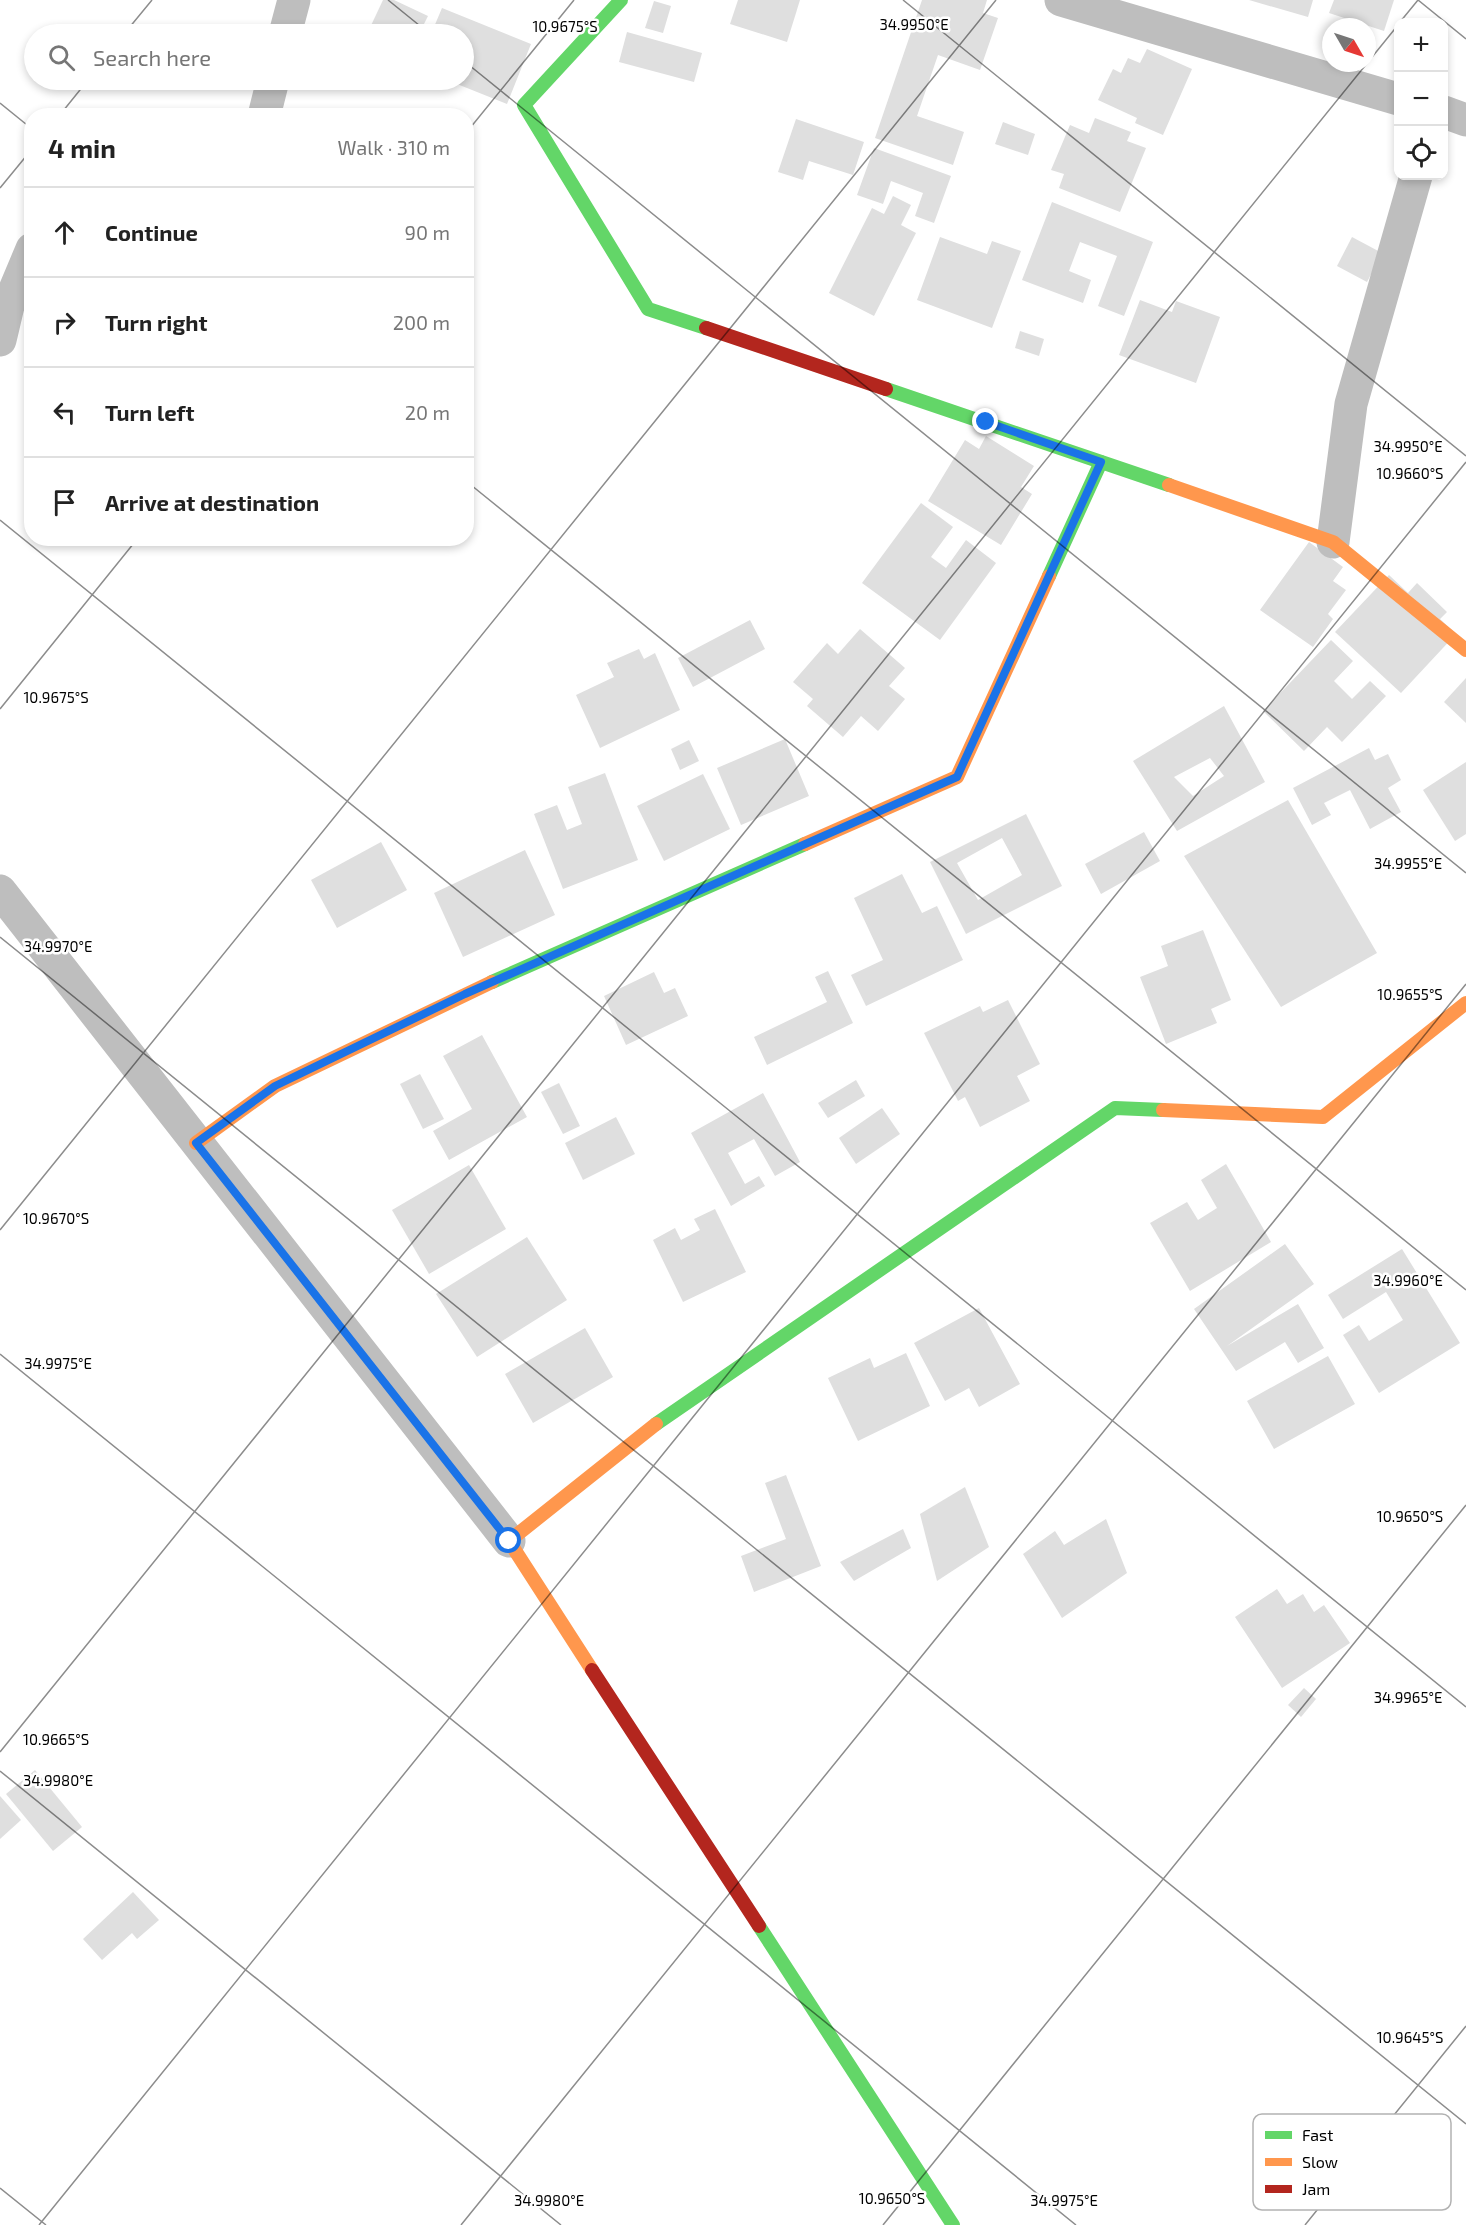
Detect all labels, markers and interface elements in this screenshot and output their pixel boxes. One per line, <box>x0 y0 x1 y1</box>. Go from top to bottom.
text: 34.9950°E <box>879 15 949 33</box>
text: 10.9675°S <box>532 17 598 35</box>
north arrow <box>1322 18 1376 72</box>
map controls <box>1394 18 1448 180</box>
button: + <box>1394 18 1448 72</box>
search box <box>24 24 474 90</box>
icon: search <box>45 41 78 74</box>
text: Search here <box>93 44 211 70</box>
button: − <box>1394 72 1448 126</box>
button: locate <box>1394 126 1448 180</box>
text: 4 min <box>48 132 116 163</box>
text: Walk · 310 m <box>338 135 450 159</box>
icon: ahead <box>48 216 81 249</box>
text: Continue <box>105 219 198 245</box>
text: 90 m <box>405 220 450 244</box>
icon: right <box>48 306 81 339</box>
text: Turn right <box>105 309 207 335</box>
text: 200 m <box>393 310 450 334</box>
icon: left <box>48 396 81 429</box>
text: Turn left <box>105 399 194 425</box>
text: 20 m <box>405 400 450 424</box>
route end <box>972 408 998 434</box>
text: 34.9950°E <box>1373 437 1443 455</box>
text: 10.9660°S <box>1376 464 1444 482</box>
icon: arrive <box>48 486 81 519</box>
text: Arrive at destination <box>105 489 319 515</box>
text: 10.9675°S <box>23 688 89 706</box>
text: 34.9955°E <box>1374 854 1442 872</box>
text: 34.9970°E <box>24 937 92 955</box>
text: 10.9655°S <box>1377 985 1443 1003</box>
text: 10.9670°S <box>23 1209 89 1227</box>
text: 34.9960°E <box>1373 1271 1443 1289</box>
text: 34.9975°E <box>24 1354 92 1372</box>
text: 10.9650°S <box>1377 1507 1443 1525</box>
route start <box>495 1527 521 1553</box>
text: 34.9965°E <box>1374 1688 1442 1706</box>
text: 10.9665°S <box>23 1730 89 1748</box>
text: 34.9980°E <box>23 1771 93 1789</box>
text: 10.9645°S <box>1377 2028 1443 2046</box>
legend <box>1253 2114 1451 2210</box>
text: Fast <box>1302 2125 1333 2144</box>
text: Slow <box>1302 2152 1338 2171</box>
text: Jam <box>1302 2179 1330 2198</box>
text: 10.9650°S <box>859 2189 925 2207</box>
text: 34.9980°E <box>514 2191 584 2209</box>
text: 34.9975°E <box>1030 2191 1098 2209</box>

